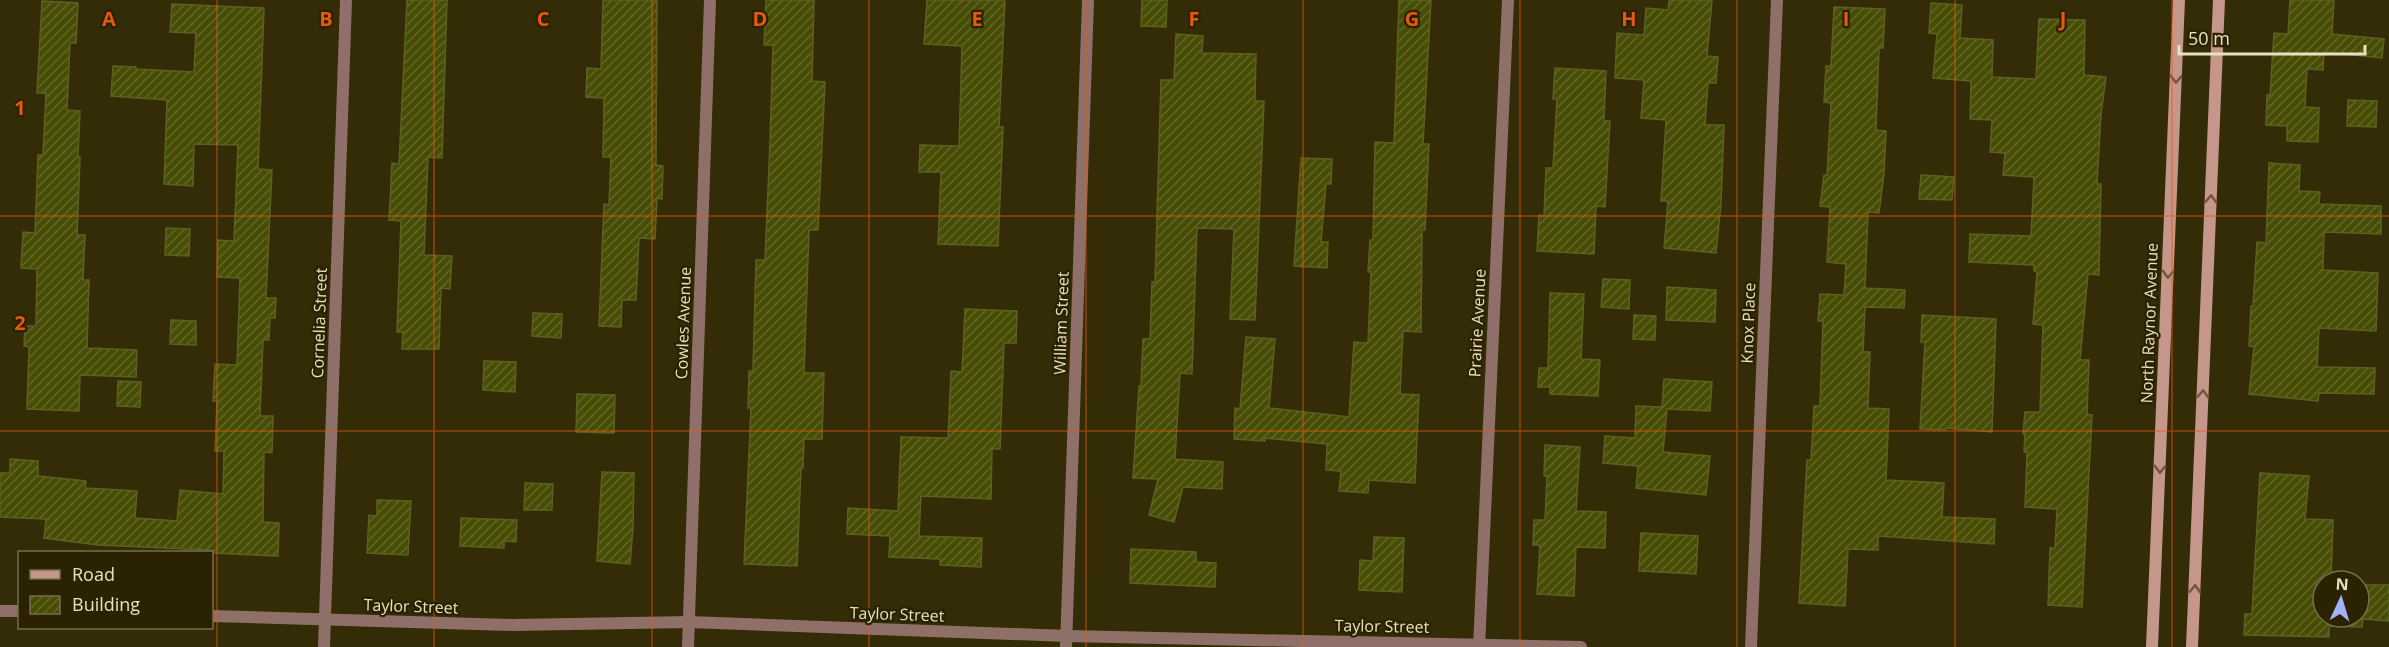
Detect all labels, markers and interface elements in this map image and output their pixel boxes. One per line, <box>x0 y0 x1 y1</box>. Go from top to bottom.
text: A <box>102 5 116 32</box>
text: B <box>319 5 333 32</box>
text: C <box>537 5 550 32</box>
text: D <box>753 5 767 32</box>
text: E <box>971 5 983 32</box>
text: F <box>1189 5 1199 32</box>
text: G <box>1405 5 1419 32</box>
text: H <box>1621 5 1637 32</box>
text: I <box>1843 5 1849 32</box>
text: J <box>2058 5 2066 32</box>
scale bar <box>2179 18 2365 56</box>
text: 50 m <box>2188 26 2230 50</box>
one-way arrow <box>2169 75 2182 84</box>
text: 1 <box>14 94 26 121</box>
one-way arrow <box>2204 194 2217 203</box>
street label: North Raynor Avenue <box>2135 242 2163 404</box>
street label: Cowles Avenue <box>670 266 696 380</box>
street label: Cornelia Street <box>306 267 332 379</box>
street label: Prairie Avenue <box>1463 268 1491 378</box>
one-way arrow <box>2161 270 2174 279</box>
street label: William Street <box>1048 271 1074 375</box>
street label: Knox Place <box>1736 282 1760 364</box>
text: 2 <box>14 309 26 336</box>
one-way arrow <box>2196 389 2209 398</box>
one-way arrow <box>2153 465 2166 474</box>
legend <box>18 551 213 629</box>
text: Road <box>72 562 115 586</box>
north arrow <box>2311 569 2371 629</box>
text: N <box>2335 573 2349 595</box>
one-way arrow <box>2188 584 2201 593</box>
text: Building <box>72 592 140 616</box>
street label: Taylor Street <box>363 593 459 619</box>
street label: Taylor Street <box>849 601 945 627</box>
street label: Taylor Street <box>1334 614 1430 638</box>

